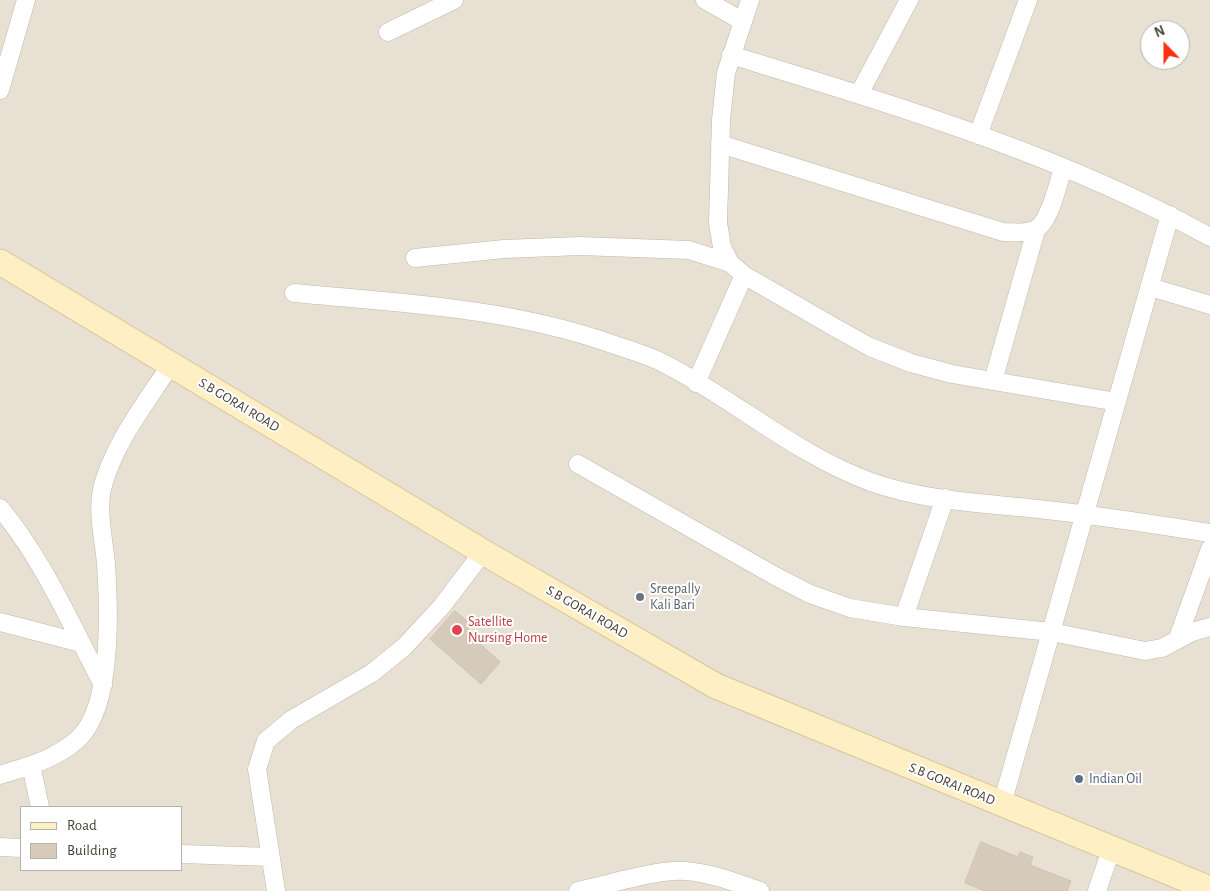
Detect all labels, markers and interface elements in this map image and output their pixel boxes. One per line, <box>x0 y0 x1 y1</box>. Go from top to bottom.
north arrow <box>1140 20 1190 70</box>
text: N <box>1153 24 1167 40</box>
street label: S.B GORAI ROAD <box>195 374 283 436</box>
place label: Sreepally Kali Bari <box>650 581 700 614</box>
street label: S.B GORAI ROAD <box>543 582 631 642</box>
marker: Sreepally Kali Bari <box>634 591 646 603</box>
place label: Satellite Nursing Home <box>468 614 548 646</box>
marker: Satellite Nursing Home <box>450 623 464 637</box>
street label: S.B GORAI ROAD <box>906 759 998 809</box>
place label: Indian Oil <box>1089 771 1142 787</box>
marker: Indian Oil <box>1073 773 1085 785</box>
legend <box>20 806 182 871</box>
text: Road <box>67 818 97 833</box>
text: Building <box>67 843 117 858</box>

